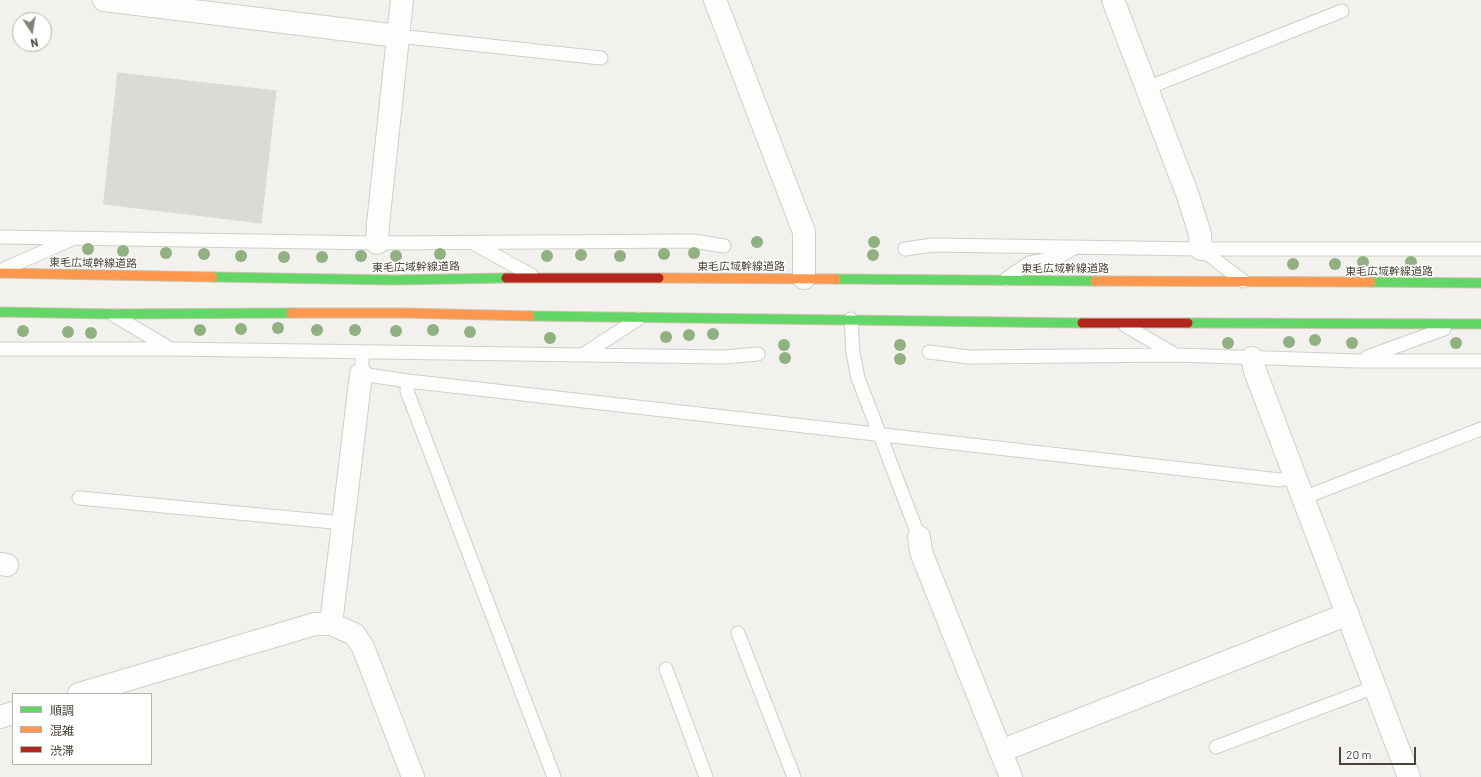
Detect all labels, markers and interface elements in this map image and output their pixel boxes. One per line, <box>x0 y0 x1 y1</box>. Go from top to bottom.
north arrow <box>12 12 52 52</box>
text: N <box>29 36 39 50</box>
street label: 東毛広域幹線道路 <box>49 256 137 270</box>
street label: 東毛広域幹線道路 <box>697 259 785 273</box>
street label: 東毛広域幹線道路 <box>372 260 460 274</box>
street label: 東毛広域幹線道路 <box>1021 261 1109 275</box>
street label: 東毛広域幹線道路 <box>1345 264 1433 278</box>
legend <box>12 693 152 765</box>
text: 順調 <box>50 703 74 717</box>
text: 混雑 <box>50 723 74 737</box>
scale bar <box>1341 739 1418 765</box>
text: 渋滞 <box>50 743 74 757</box>
text: 20 m <box>1346 747 1372 761</box>

